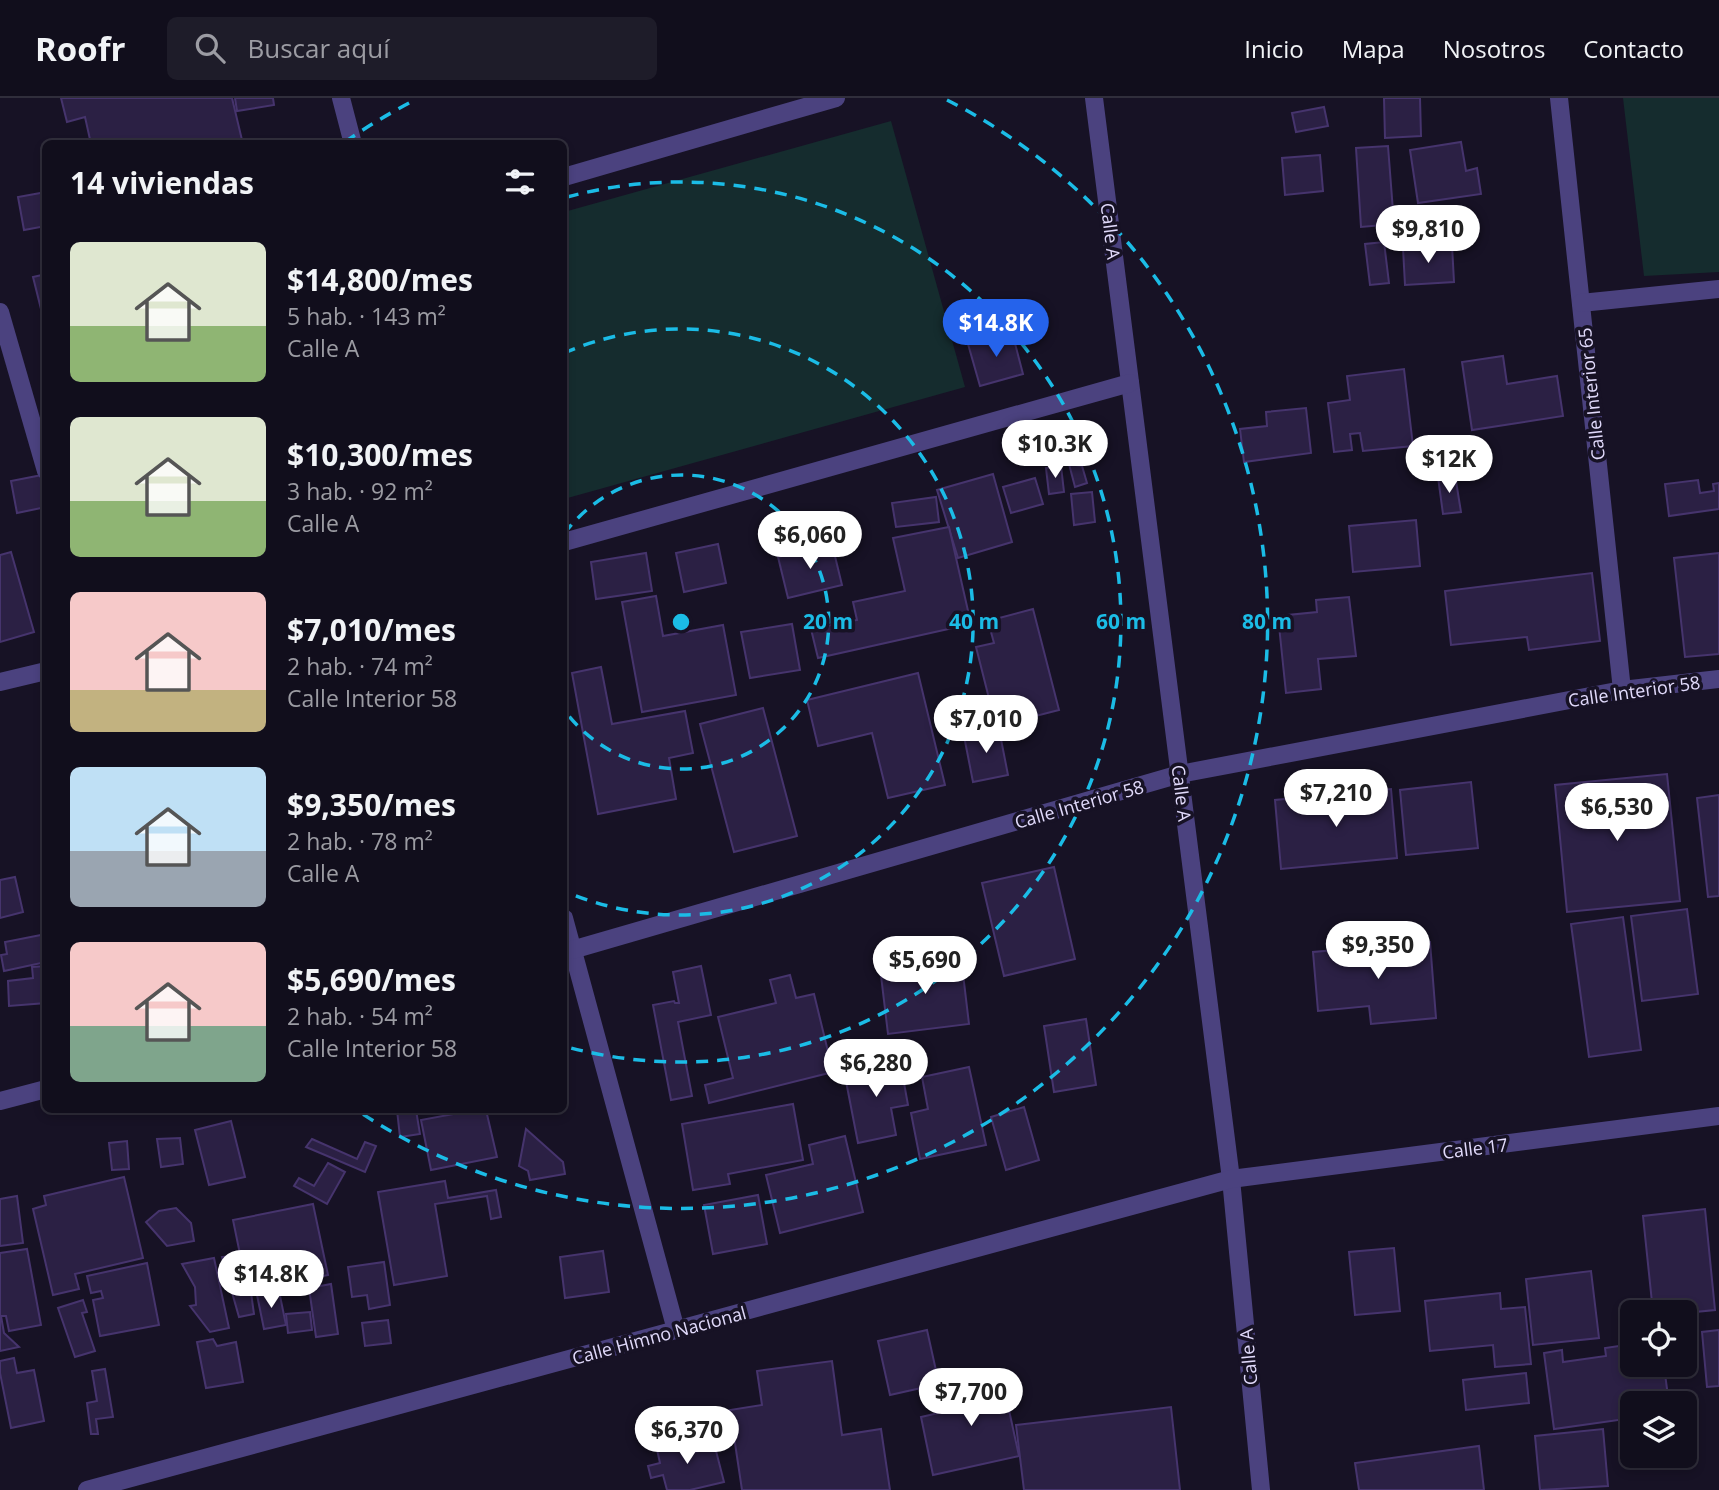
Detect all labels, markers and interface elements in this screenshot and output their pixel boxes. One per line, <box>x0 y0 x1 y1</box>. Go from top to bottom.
search box <box>167 17 657 80</box>
text: Roofr <box>35 26 125 71</box>
icon: search <box>191 29 229 67</box>
text: Buscar aquí <box>247 30 390 66</box>
text: Inicio <box>1244 32 1304 65</box>
text: Mapa <box>1342 32 1405 65</box>
text: Nosotros <box>1443 32 1545 65</box>
text: Contacto <box>1583 32 1684 65</box>
text: 14 viviendas <box>70 162 254 203</box>
icon: filters <box>501 163 539 201</box>
street label: Calle A <box>1096 201 1126 261</box>
pin: $9,810 <box>1371 206 1485 265</box>
text: $9,810 <box>1392 212 1464 244</box>
text: $14,800/mes <box>287 259 473 300</box>
icon: home <box>126 270 210 354</box>
text: 5 hab. · 143 m² <box>287 300 446 332</box>
pin: $14.8K <box>939 300 1053 359</box>
text: $14.8K <box>959 306 1033 338</box>
street label: Calle Interior 65 <box>1572 327 1610 461</box>
text: Calle A <box>287 332 359 364</box>
pin: $10.3K <box>998 420 1112 480</box>
text: $10.3K <box>1018 427 1092 459</box>
text: $10,300/mes <box>287 434 473 475</box>
pin: $12K <box>1408 436 1490 495</box>
text: $12K <box>1422 442 1476 474</box>
icon: home <box>126 445 210 529</box>
text: 3 hab. · 92 m² <box>287 475 433 507</box>
text: Calle A <box>287 507 359 539</box>
pin: $6,060 <box>753 512 867 571</box>
text: $6,060 <box>774 518 846 550</box>
text: 20 m <box>803 607 853 635</box>
text: 40 m <box>949 607 999 635</box>
text: 60 m <box>1096 607 1146 635</box>
text: 80 m <box>1242 607 1292 635</box>
text: $7,010/mes <box>287 609 456 650</box>
centre of rings <box>669 610 693 634</box>
icon: home <box>126 620 210 704</box>
text: 2 hab. · 74 m² <box>287 650 433 682</box>
street label: Calle Interior 58 <box>1566 670 1702 712</box>
text: Calle Interior 58 <box>287 682 457 714</box>
pin: $7,010 <box>929 696 1043 755</box>
text: $7,010 <box>950 702 1022 734</box>
street label: Calle A <box>1167 763 1197 823</box>
pin: $7,210 <box>1279 770 1393 829</box>
street label: Calle Interior 58 <box>1012 774 1146 834</box>
text: $7,210 <box>1300 776 1372 808</box>
text: $9,350/mes <box>287 784 456 825</box>
pin: $6,530 <box>1560 784 1674 843</box>
text: $6,530 <box>1581 790 1653 822</box>
icon: home <box>126 795 210 879</box>
text: 2 hab. · 78 m² <box>287 825 433 857</box>
text: Calle A <box>287 857 359 889</box>
pin: $9,350 <box>1321 922 1435 981</box>
text: $9,350 <box>1342 928 1414 960</box>
pin: $5,690 <box>868 936 982 996</box>
text: $5,690 <box>889 943 961 975</box>
text: $5,690/mes <box>287 959 456 1000</box>
icon: home <box>126 970 210 1054</box>
text: 2 hab. · 54 m² <box>287 1000 433 1032</box>
text: Calle Interior 58 <box>287 1032 457 1064</box>
pin: $6,280 <box>819 1040 933 1099</box>
text: $6,280 <box>840 1046 912 1078</box>
street label: Calle 17 <box>1441 1132 1509 1164</box>
pin: $14.8K <box>214 1250 328 1310</box>
text: $14.8K <box>234 1257 308 1289</box>
street label: Calle Himno Nacional <box>569 1300 749 1370</box>
map controls <box>1620 1300 1697 1468</box>
button: locate <box>1620 1300 1697 1377</box>
street label: Calle A <box>1234 1327 1262 1386</box>
pin: $7,700 <box>914 1368 1028 1428</box>
text: $7,700 <box>935 1375 1007 1407</box>
button: layers <box>1620 1391 1697 1468</box>
pin: $6,370 <box>630 1406 744 1466</box>
text: $6,370 <box>651 1413 723 1445</box>

